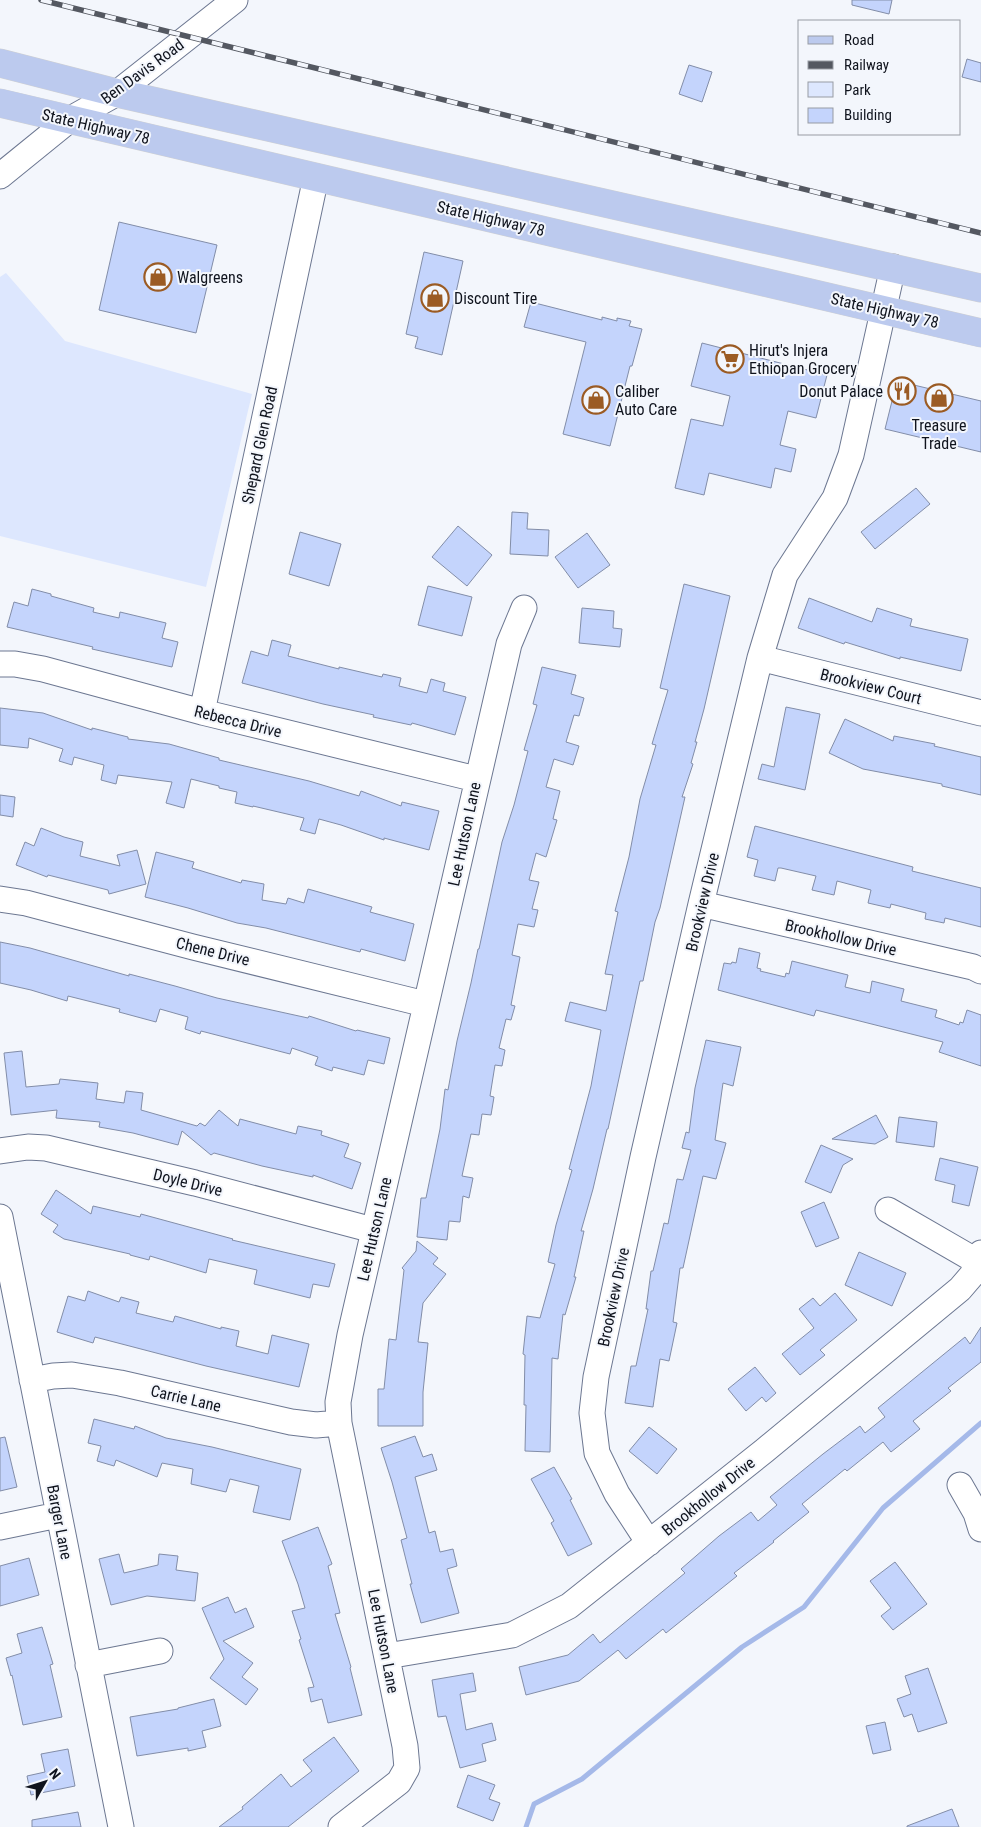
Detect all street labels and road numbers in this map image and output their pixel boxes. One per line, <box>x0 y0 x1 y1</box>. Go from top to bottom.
street label: Ben Davis Road <box>97 35 188 108</box>
street label: State Highway 78 <box>40 105 152 148</box>
street label: State Highway 78 <box>435 197 547 240</box>
street label: State Highway 78 <box>829 289 941 332</box>
street label: Shepard Glen Road <box>238 385 281 506</box>
street label: Brookview Court <box>818 665 924 708</box>
street label: Rebecca Drive <box>192 701 284 742</box>
street label: Lee Hutson Lane <box>444 780 485 888</box>
street label: Brookview Drive <box>682 851 723 953</box>
street label: Brookhollow Drive <box>783 915 898 960</box>
street label: Chene Drive <box>174 933 252 970</box>
street label: Doyle Drive <box>151 1165 224 1200</box>
street label: Lee Hutson Lane <box>353 1175 396 1283</box>
street label: Brookview Drive <box>594 1246 633 1348</box>
street label: Carrie Lane <box>149 1381 223 1416</box>
street label: Brookhollow Drive <box>658 1453 759 1540</box>
street label: Barger Lane <box>43 1483 76 1561</box>
street label: Lee Hutson Lane <box>364 1587 403 1695</box>

